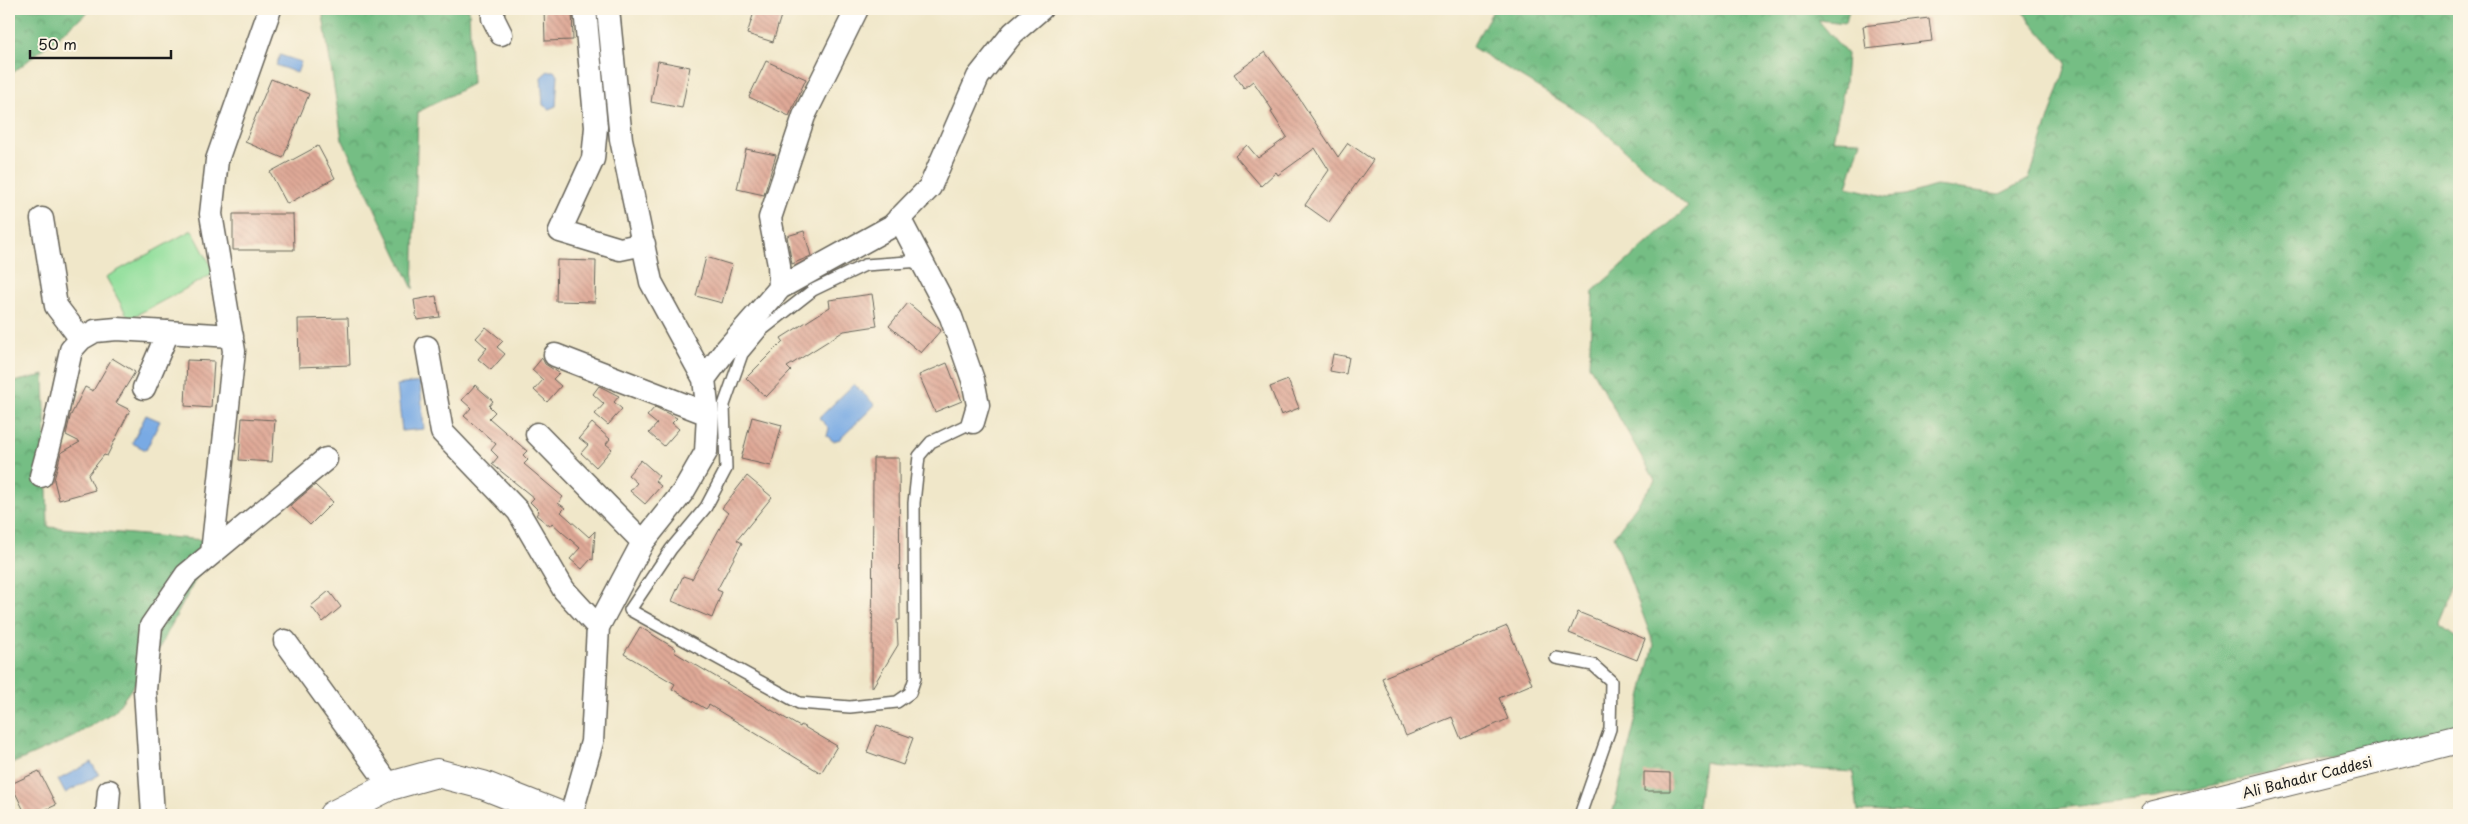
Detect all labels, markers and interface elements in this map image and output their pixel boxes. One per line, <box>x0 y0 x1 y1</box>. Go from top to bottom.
scale bar <box>30 28 171 60</box>
text: 50 m <box>38 32 77 55</box>
street label: Ali Bahadır Caddesi <box>2240 751 2374 803</box>

